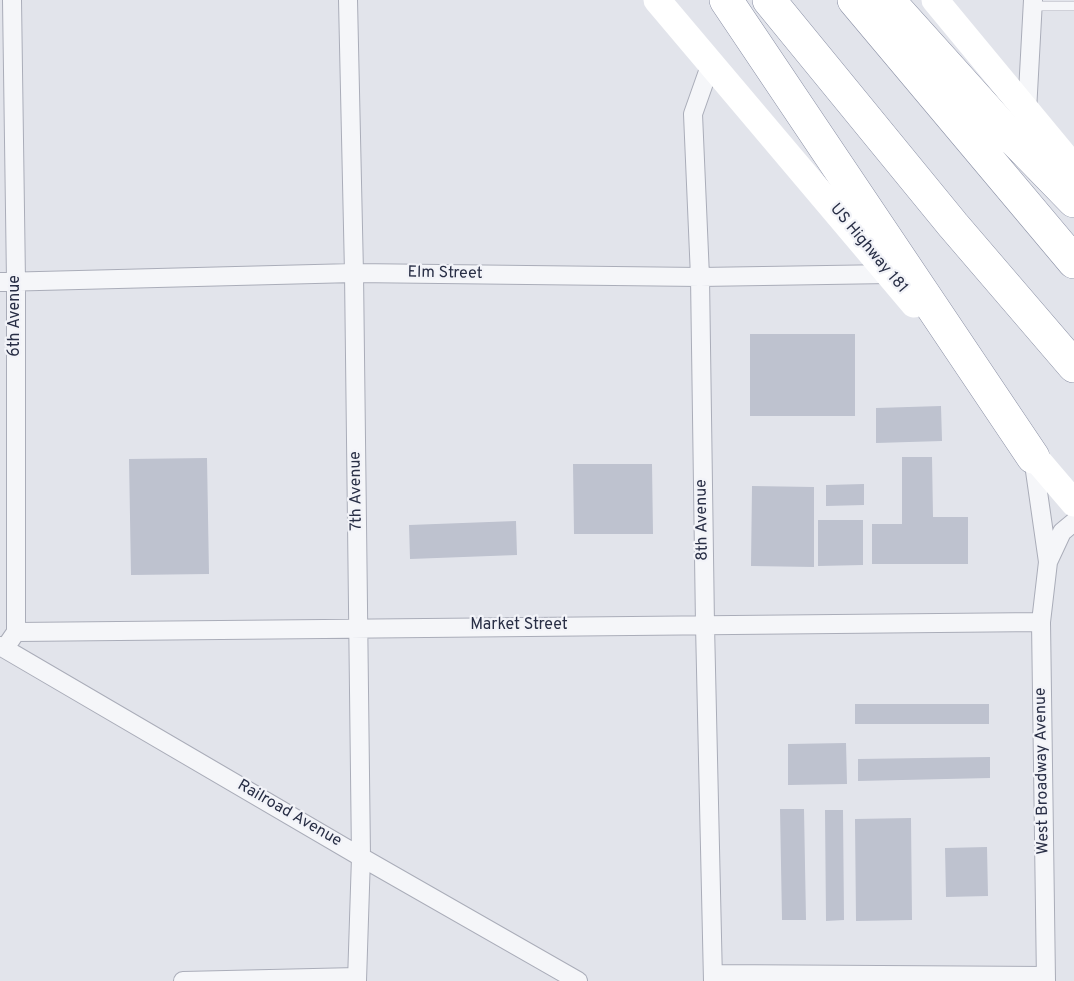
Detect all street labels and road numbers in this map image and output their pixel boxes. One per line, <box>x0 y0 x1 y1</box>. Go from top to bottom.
street label: US Highway 181 <box>825 200 911 298</box>
street label: Elm Street <box>407 264 483 284</box>
street label: 6th Avenue <box>6 275 26 357</box>
street label: 7th Avenue <box>347 451 367 531</box>
street label: 8th Avenue <box>693 479 713 561</box>
street label: Market Street <box>470 616 568 636</box>
street label: West Broadway Avenue <box>1032 687 1054 855</box>
street label: Railroad Avenue <box>234 776 344 852</box>

